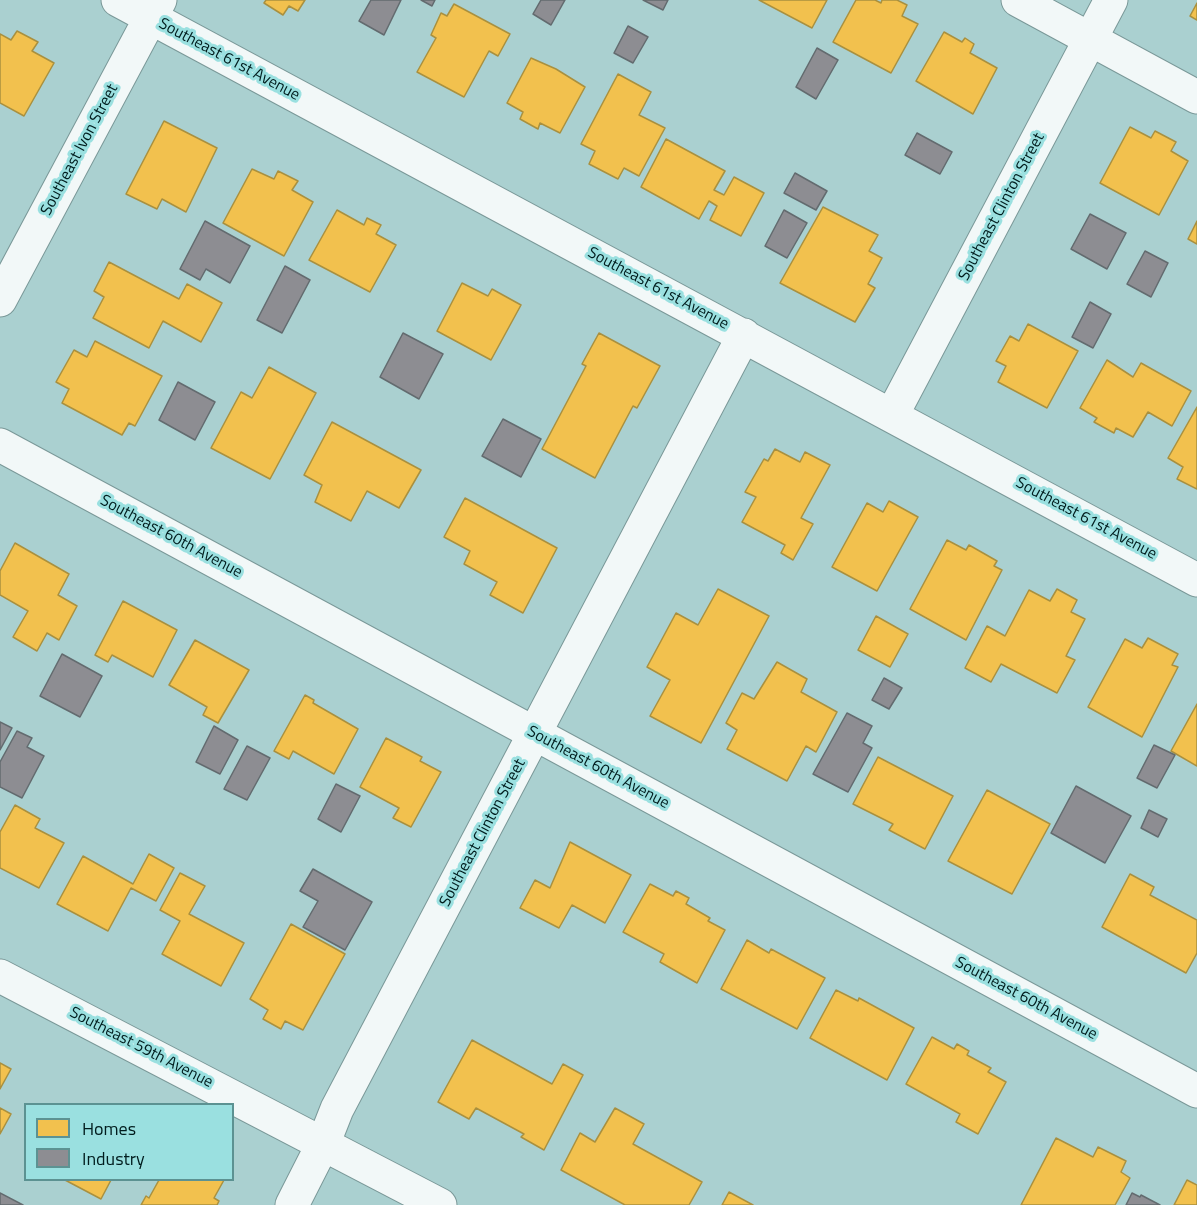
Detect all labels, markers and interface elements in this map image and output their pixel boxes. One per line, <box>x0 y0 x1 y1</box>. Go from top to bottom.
street label: Southeast 61st Avenue <box>155 15 303 105</box>
street label: Southeast Ivon Street <box>37 81 123 219</box>
street label: Southeast Clinton Street <box>955 130 1049 284</box>
street label: Southeast 61st Avenue <box>584 244 732 334</box>
street label: Southeast 61st Avenue <box>1012 474 1160 564</box>
street label: Southeast 60th Avenue <box>97 491 245 583</box>
street label: Southeast 60th Avenue <box>524 722 672 814</box>
street label: Southeast Clinton Street <box>436 756 530 910</box>
street label: Southeast 60th Avenue <box>952 953 1100 1045</box>
street label: Southeast 59th Avenue <box>66 1004 216 1092</box>
legend <box>24 1103 234 1181</box>
text: Homes <box>82 1115 136 1142</box>
text: Industry <box>82 1145 145 1172</box>

